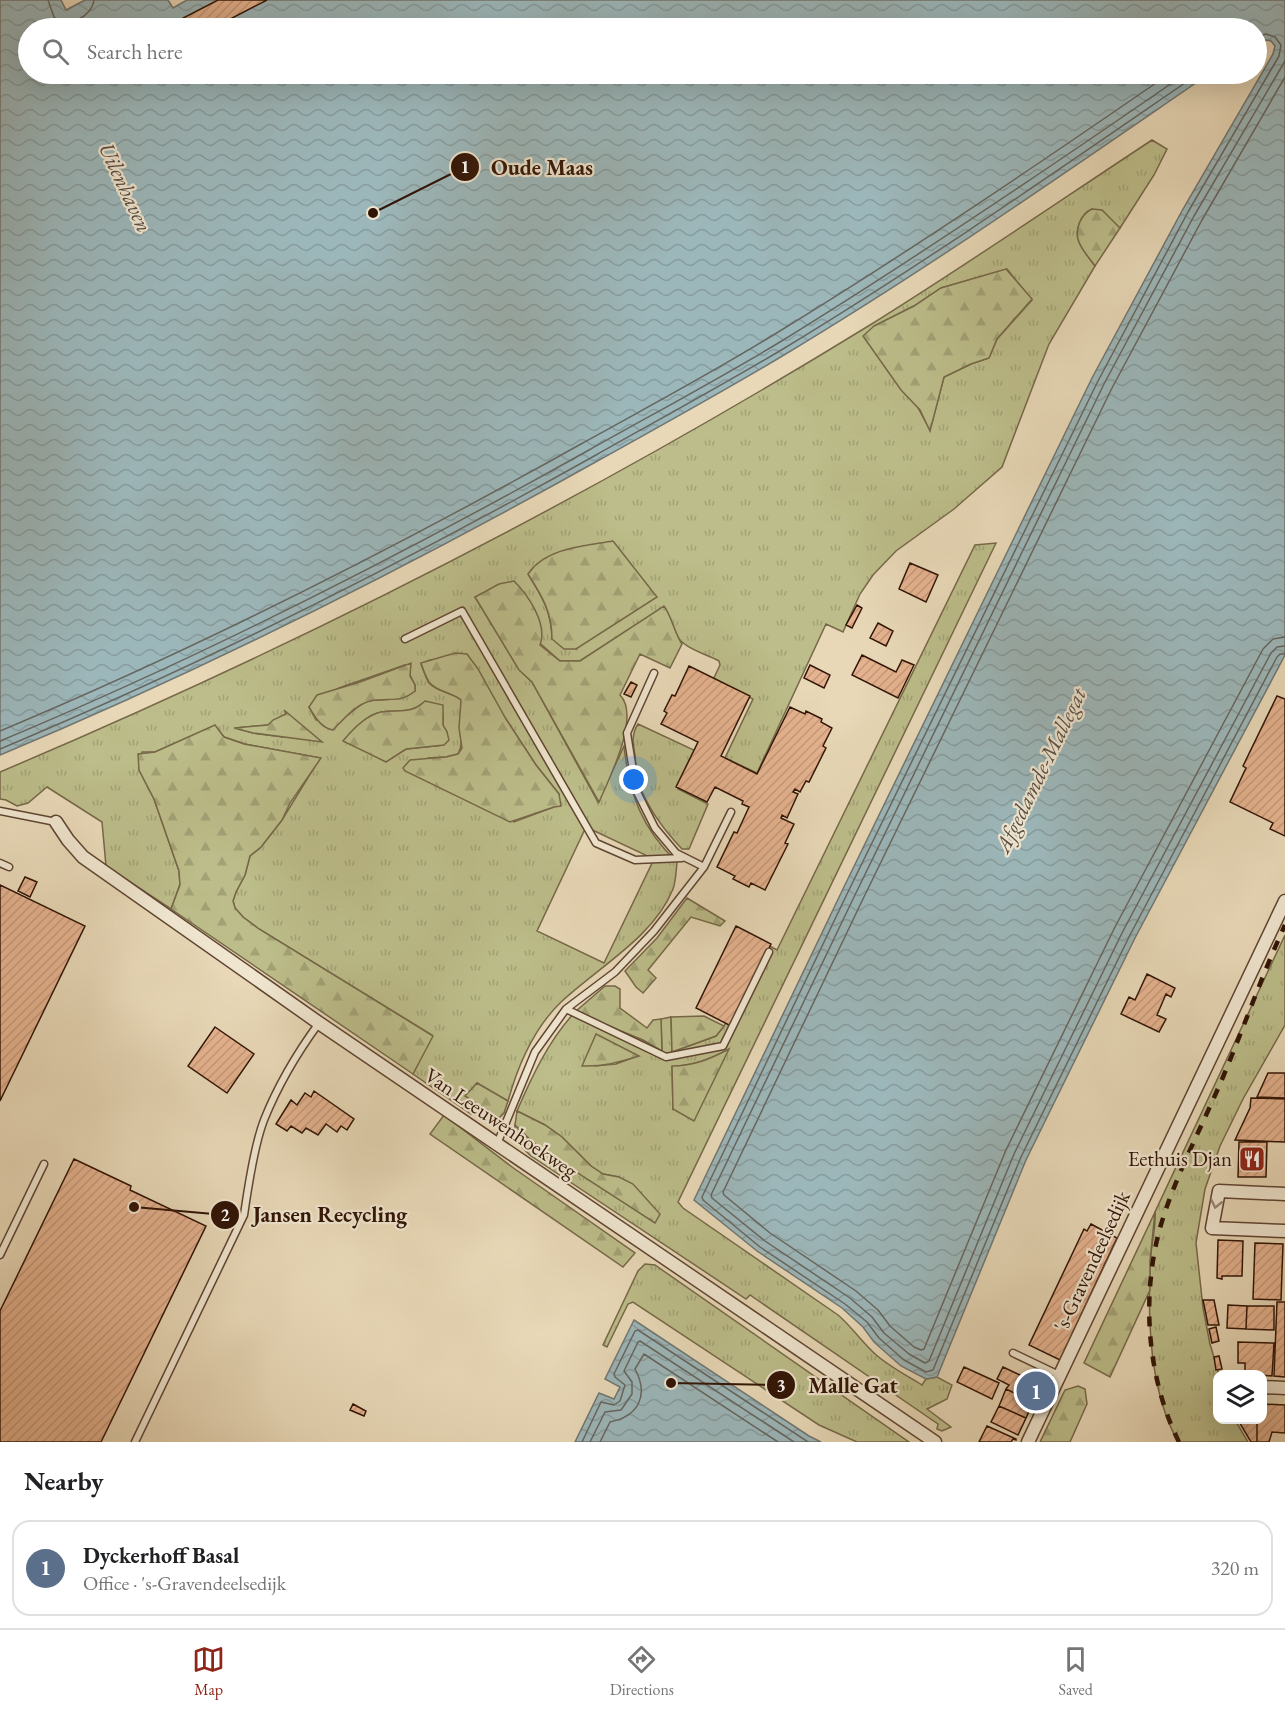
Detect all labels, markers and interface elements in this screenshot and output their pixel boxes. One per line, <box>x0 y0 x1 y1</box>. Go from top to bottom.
search box <box>18 18 1267 84</box>
icon: search <box>39 35 72 68</box>
text: Search here <box>87 37 182 66</box>
water label: Uilenhaven <box>92 138 159 237</box>
callout: Oude Maas <box>450 147 605 187</box>
text: Oude Maas <box>491 153 593 182</box>
text: 1 <box>460 155 470 178</box>
water label: Afgedamde-Mallegat <box>987 682 1094 859</box>
your location <box>619 765 648 794</box>
street label: Van Leeuwenhoekweg <box>420 1061 584 1184</box>
restaurant icon: Eethuis Djan <box>1237 1144 1267 1174</box>
place label: Eethuis Djan <box>1128 1145 1232 1172</box>
street label: 's-Gravendeelsedijk <box>1047 1185 1136 1335</box>
callout: Jansen Recycling <box>210 1195 419 1235</box>
one-way arrow <box>1210 1199 1223 1209</box>
text: Jansen Recycling <box>251 1200 408 1229</box>
text: 2 <box>220 1203 230 1226</box>
callout: Malle Gat <box>766 1365 909 1405</box>
pin: 1 <box>1016 1368 1056 1414</box>
map controls <box>1213 1370 1267 1424</box>
button: layers <box>1213 1370 1267 1424</box>
text: Malle Gat <box>808 1371 899 1400</box>
text: 3 <box>776 1374 786 1397</box>
text: Nearby <box>24 1464 104 1498</box>
text: Dyckerhoff Basal <box>83 1541 239 1570</box>
text: 1 <box>40 1555 51 1581</box>
text: 320 m <box>1211 1555 1259 1581</box>
text: Office · 's-Gravendeelsedijk <box>83 1570 286 1596</box>
tab: Map <box>192 1643 225 1700</box>
tab: Directions <box>610 1643 674 1700</box>
tab: Saved <box>1058 1643 1093 1700</box>

